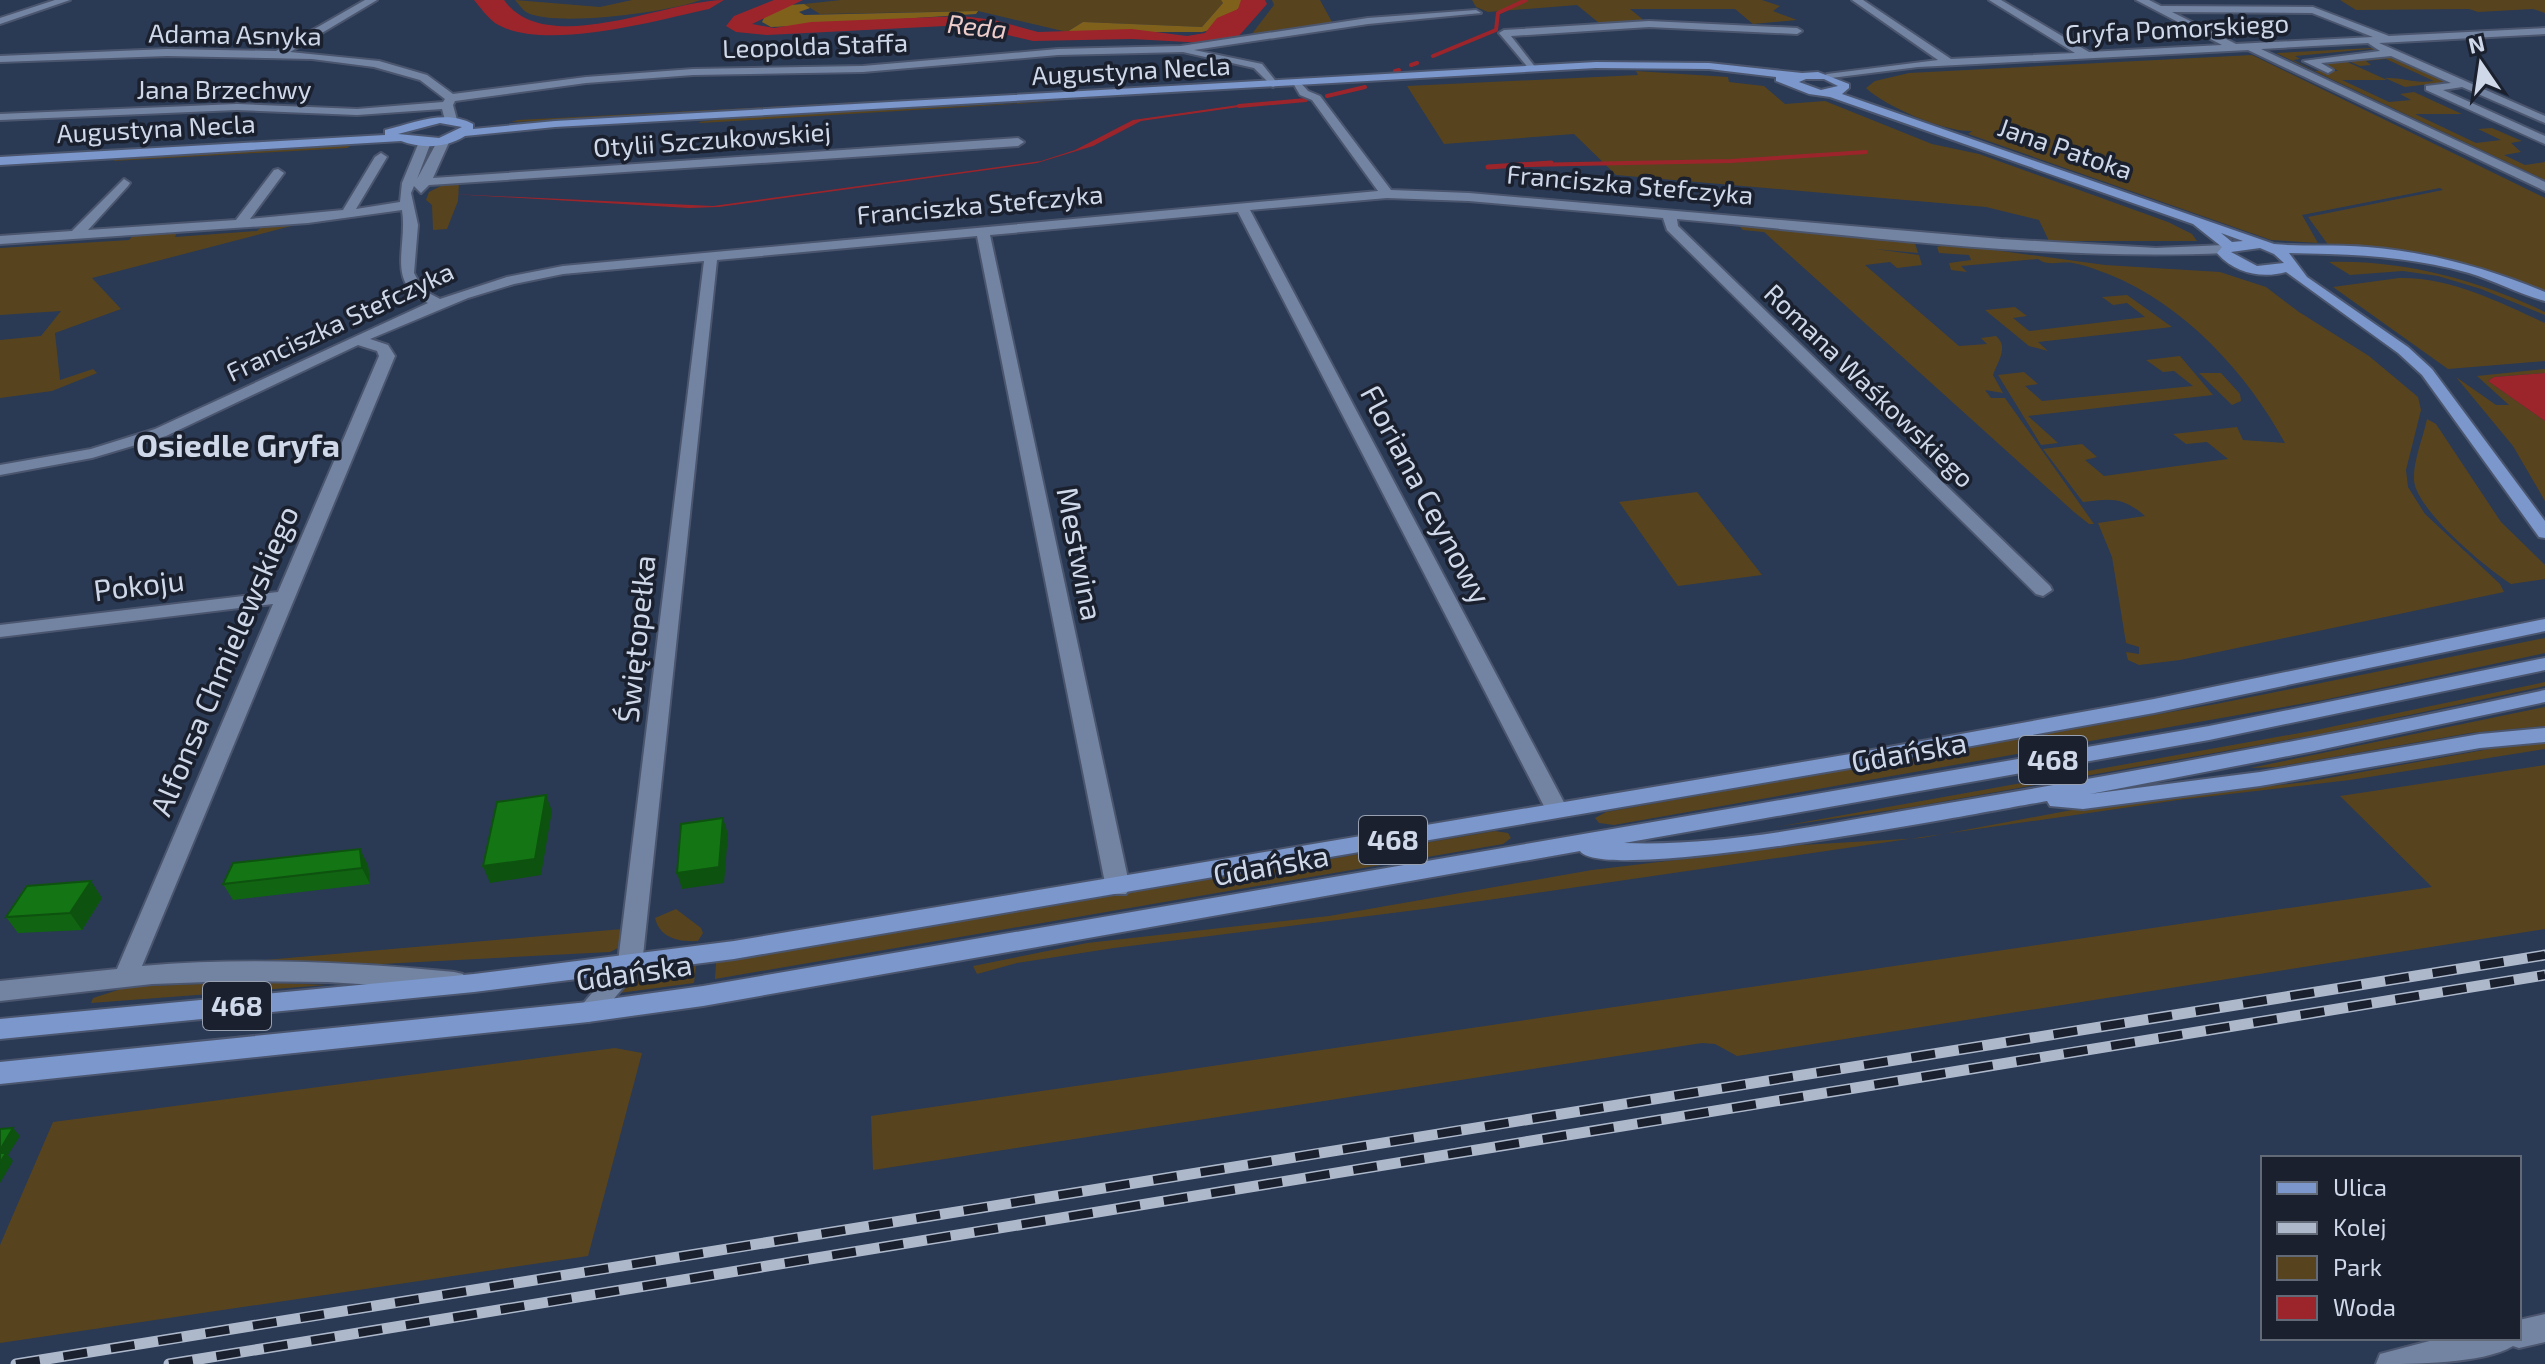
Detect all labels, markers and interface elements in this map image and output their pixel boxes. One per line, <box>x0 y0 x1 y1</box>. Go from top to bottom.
street label: Gryfa Pomorskiego <box>2064 6 2290 49</box>
water label: Reda <box>946 7 1008 44</box>
street label: Adama Asnyka <box>148 16 322 51</box>
north arrow <box>2441 24 2521 104</box>
street label: Leopolda Staffa <box>721 26 908 63</box>
text: N <box>2466 29 2487 58</box>
street label: Augustyna Necla <box>1031 49 1231 90</box>
street label: Jana Brzechwy <box>136 73 312 104</box>
street label: Augustyna Necla <box>56 107 256 148</box>
street label: Jana Patoka <box>1994 110 2137 185</box>
street label: Otylii Szczukowskiej <box>592 115 832 162</box>
street label: Franciszka Stefczyka <box>1505 157 1755 210</box>
street label: Franciszka Stefczyka <box>855 177 1105 230</box>
street label: Franciszka Stefczyka <box>221 254 458 387</box>
street label: Romana Waśkowskiego <box>1759 277 1981 493</box>
street label: Floriana Ceynowy <box>1354 378 1500 610</box>
district label: Osiedle Gryfa <box>136 425 340 464</box>
street label: Mestwina <box>1050 484 1112 623</box>
street label: Alfonsa Chmielewskiego <box>141 500 305 821</box>
street label: Świętopełka <box>608 553 662 724</box>
street label: Pokoju <box>91 561 186 607</box>
street label: Gdańska <box>1848 723 1969 779</box>
road number: 468 <box>2019 736 2087 784</box>
road number: 468 <box>1359 816 1427 864</box>
street label: Gdańska <box>1210 836 1331 892</box>
street label: Gdańska <box>573 945 694 997</box>
road number: 468 <box>203 982 271 1030</box>
legend <box>2261 1156 2521 1340</box>
text: Ulica <box>2333 1172 2387 1201</box>
text: Kolej <box>2333 1212 2387 1241</box>
text: Park <box>2333 1252 2382 1281</box>
text: Woda <box>2333 1292 2396 1321</box>

